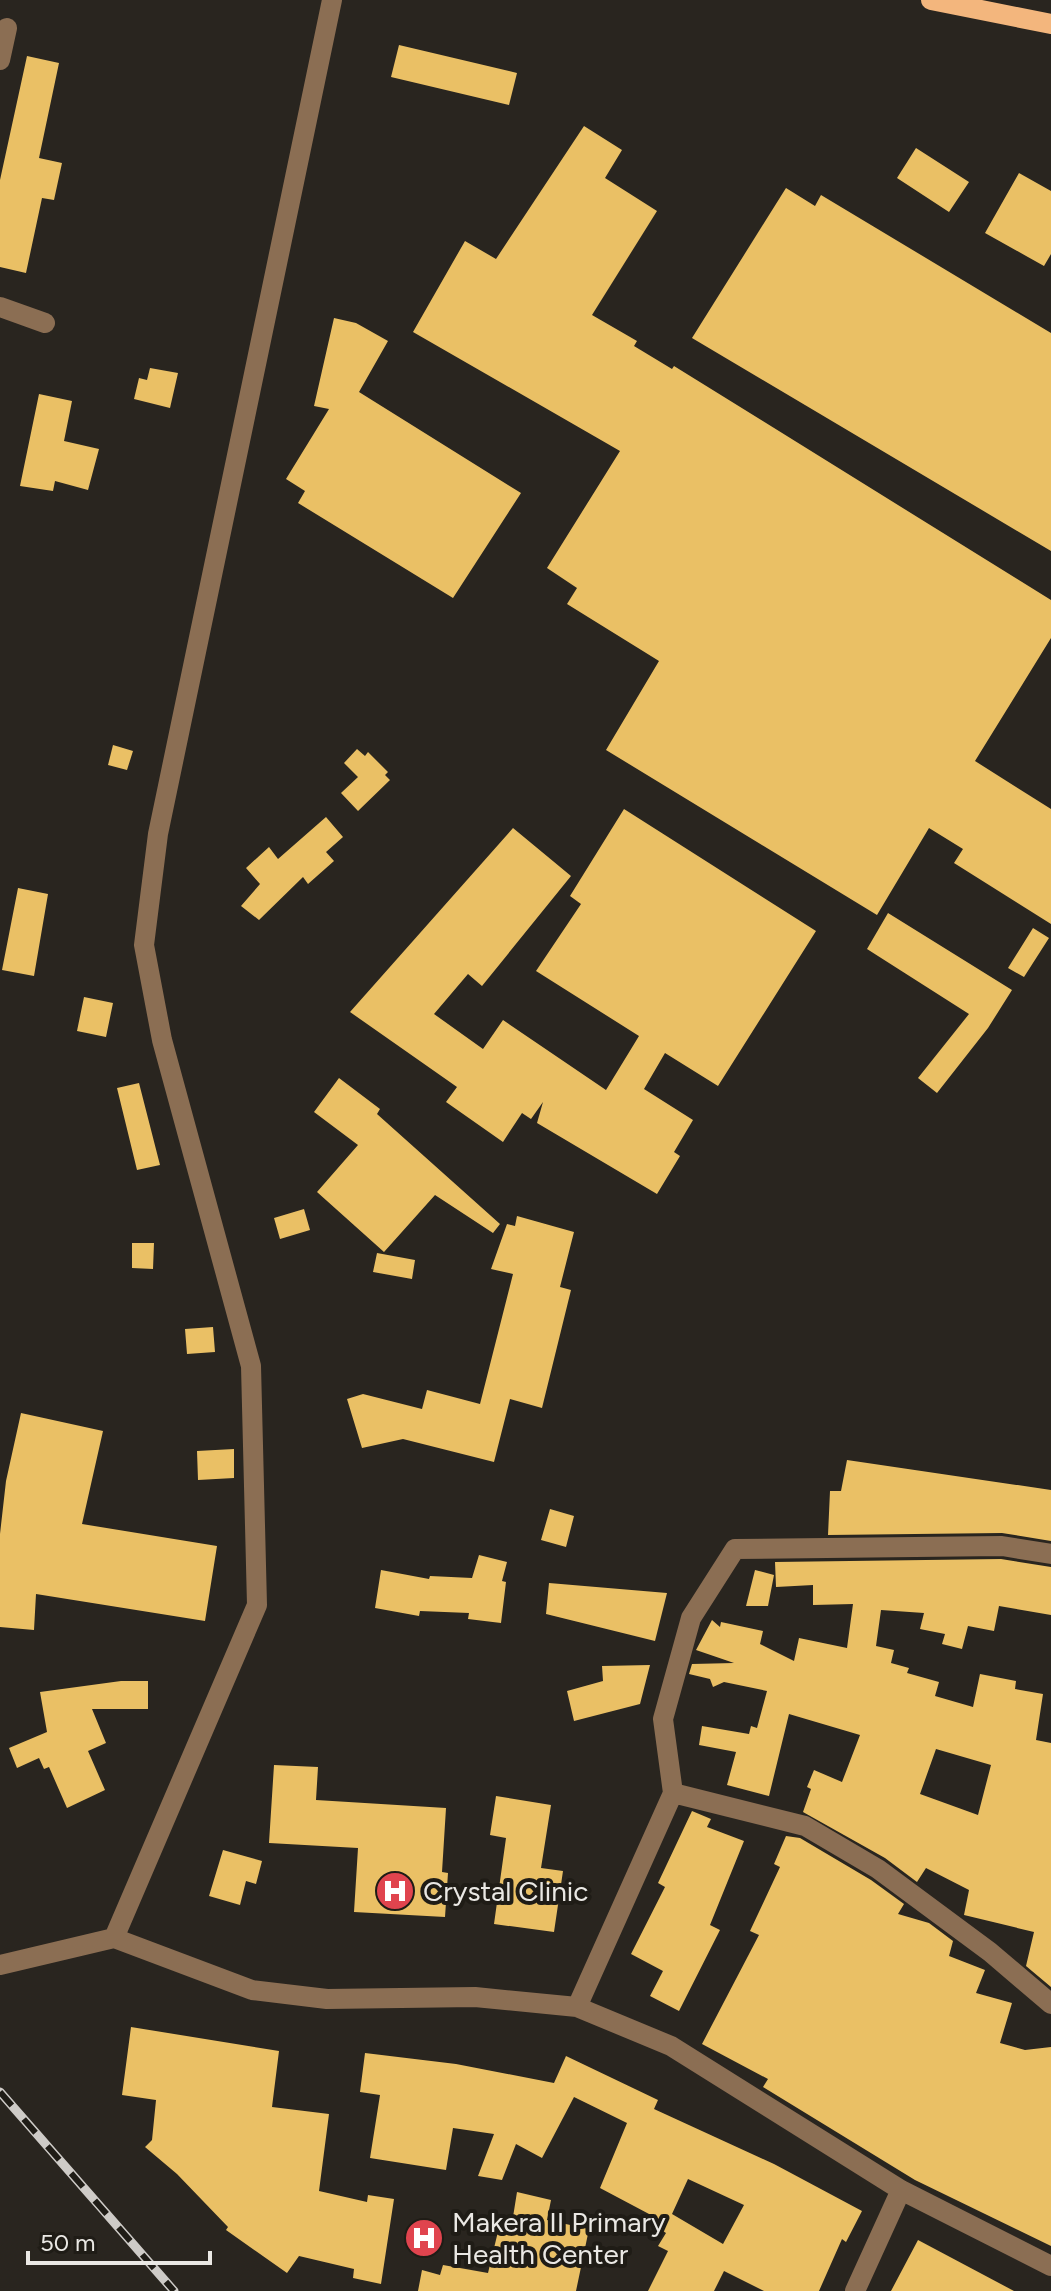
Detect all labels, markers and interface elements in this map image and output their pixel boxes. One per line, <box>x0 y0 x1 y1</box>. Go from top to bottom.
hospital icon: Crystal Clinic <box>374 1870 416 1912</box>
place label: Crystal Clinic <box>423 1874 588 1908</box>
place label: Makera II Primary Health Center <box>452 2205 666 2271</box>
scale bar <box>28 2215 210 2265</box>
hospital icon: Makera II Primary Health Center <box>403 2217 445 2259</box>
text: 50 m <box>40 2228 96 2257</box>

